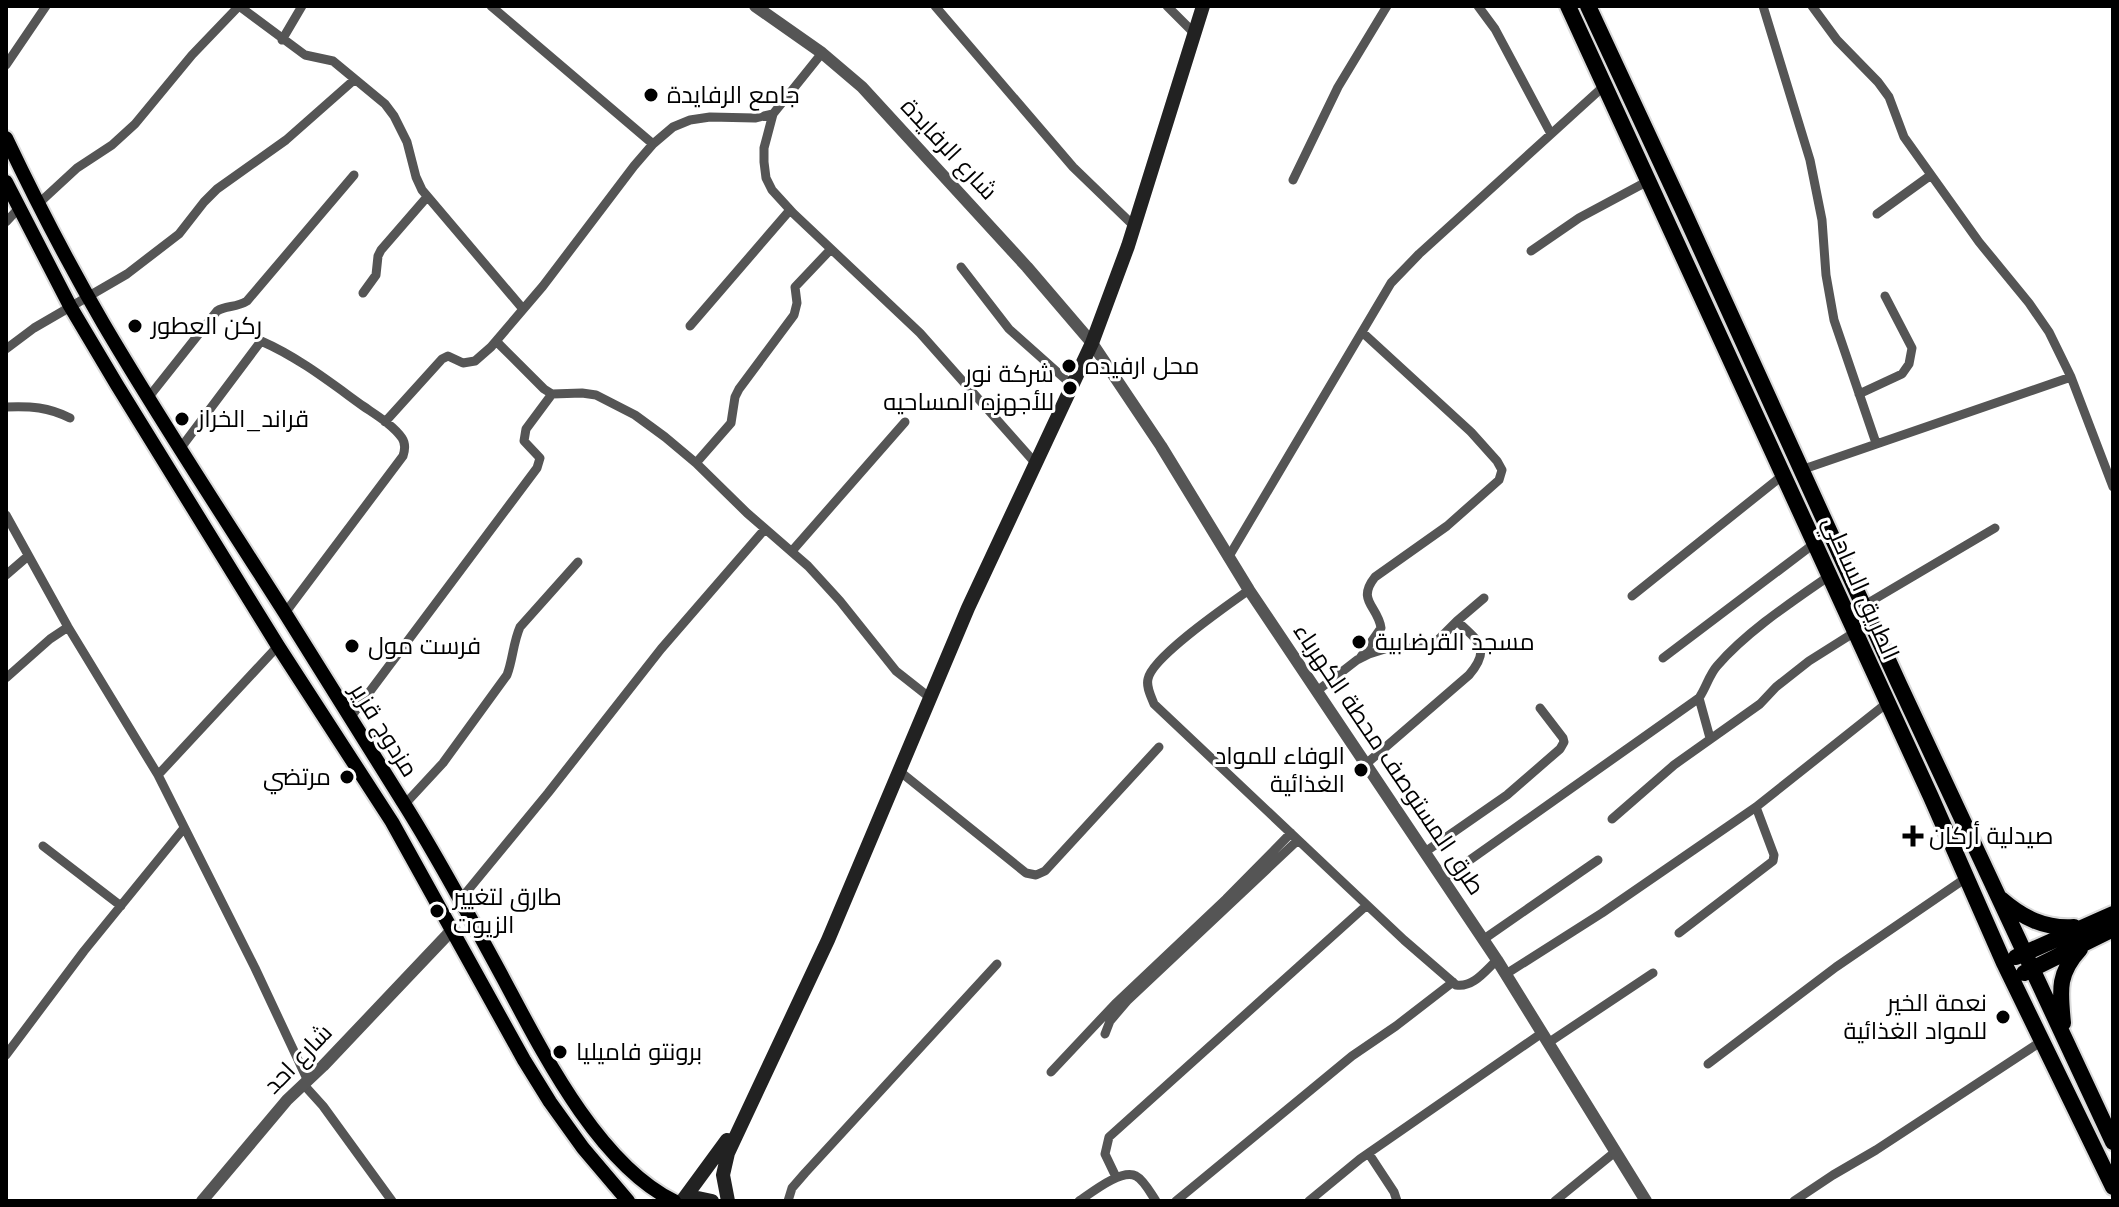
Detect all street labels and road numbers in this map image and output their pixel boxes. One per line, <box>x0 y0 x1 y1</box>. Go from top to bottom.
street label: شارع الرفايدة <box>894 91 1004 207</box>
street label: الطريق الساحلي <box>1812 511 1907 666</box>
street label: طرق المستوصف محطة الكهرباء <box>1287 617 1492 901</box>
street label: مزدوج قزير <box>342 675 425 783</box>
street label: شارع احد <box>257 1017 339 1101</box>

